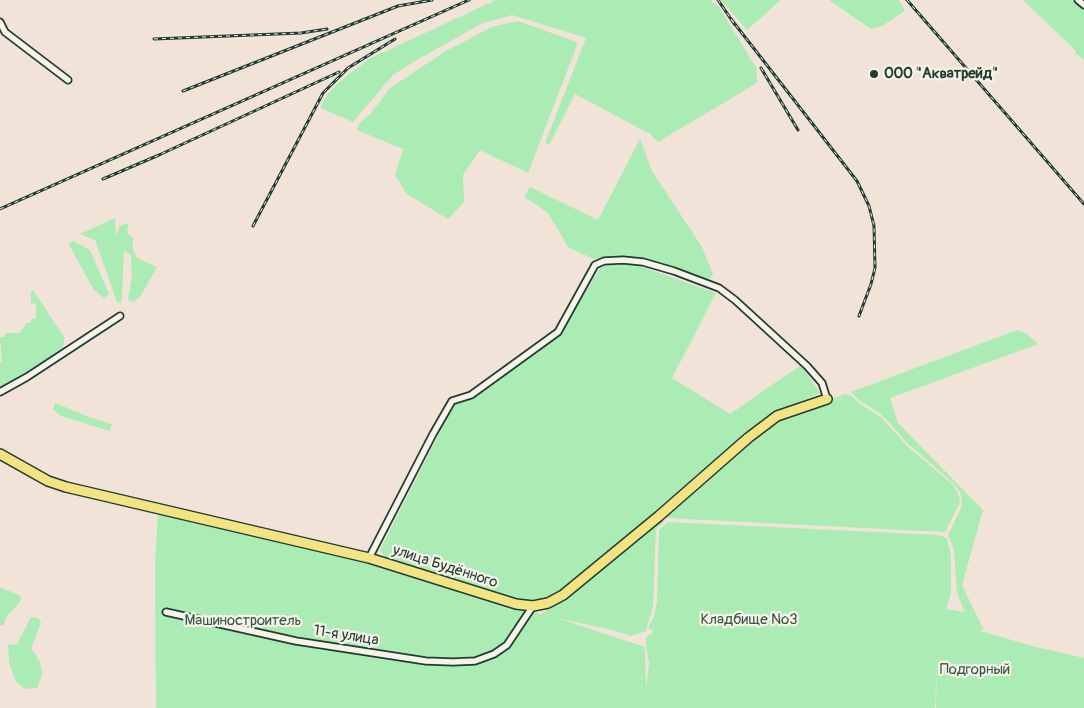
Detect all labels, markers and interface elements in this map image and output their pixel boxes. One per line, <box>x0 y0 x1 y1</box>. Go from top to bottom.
place label: ООО "Акватрейд" <box>884 65 998 83</box>
marker: ООО "Акватрейд" <box>868 68 880 80</box>
street label: улица Будённого <box>390 542 500 592</box>
park label: Кладбище №3 <box>700 611 798 629</box>
park label: Машиностроитель <box>185 612 301 630</box>
street label: 11-я улица <box>312 622 380 650</box>
park label: Подгорный <box>940 661 1010 679</box>

